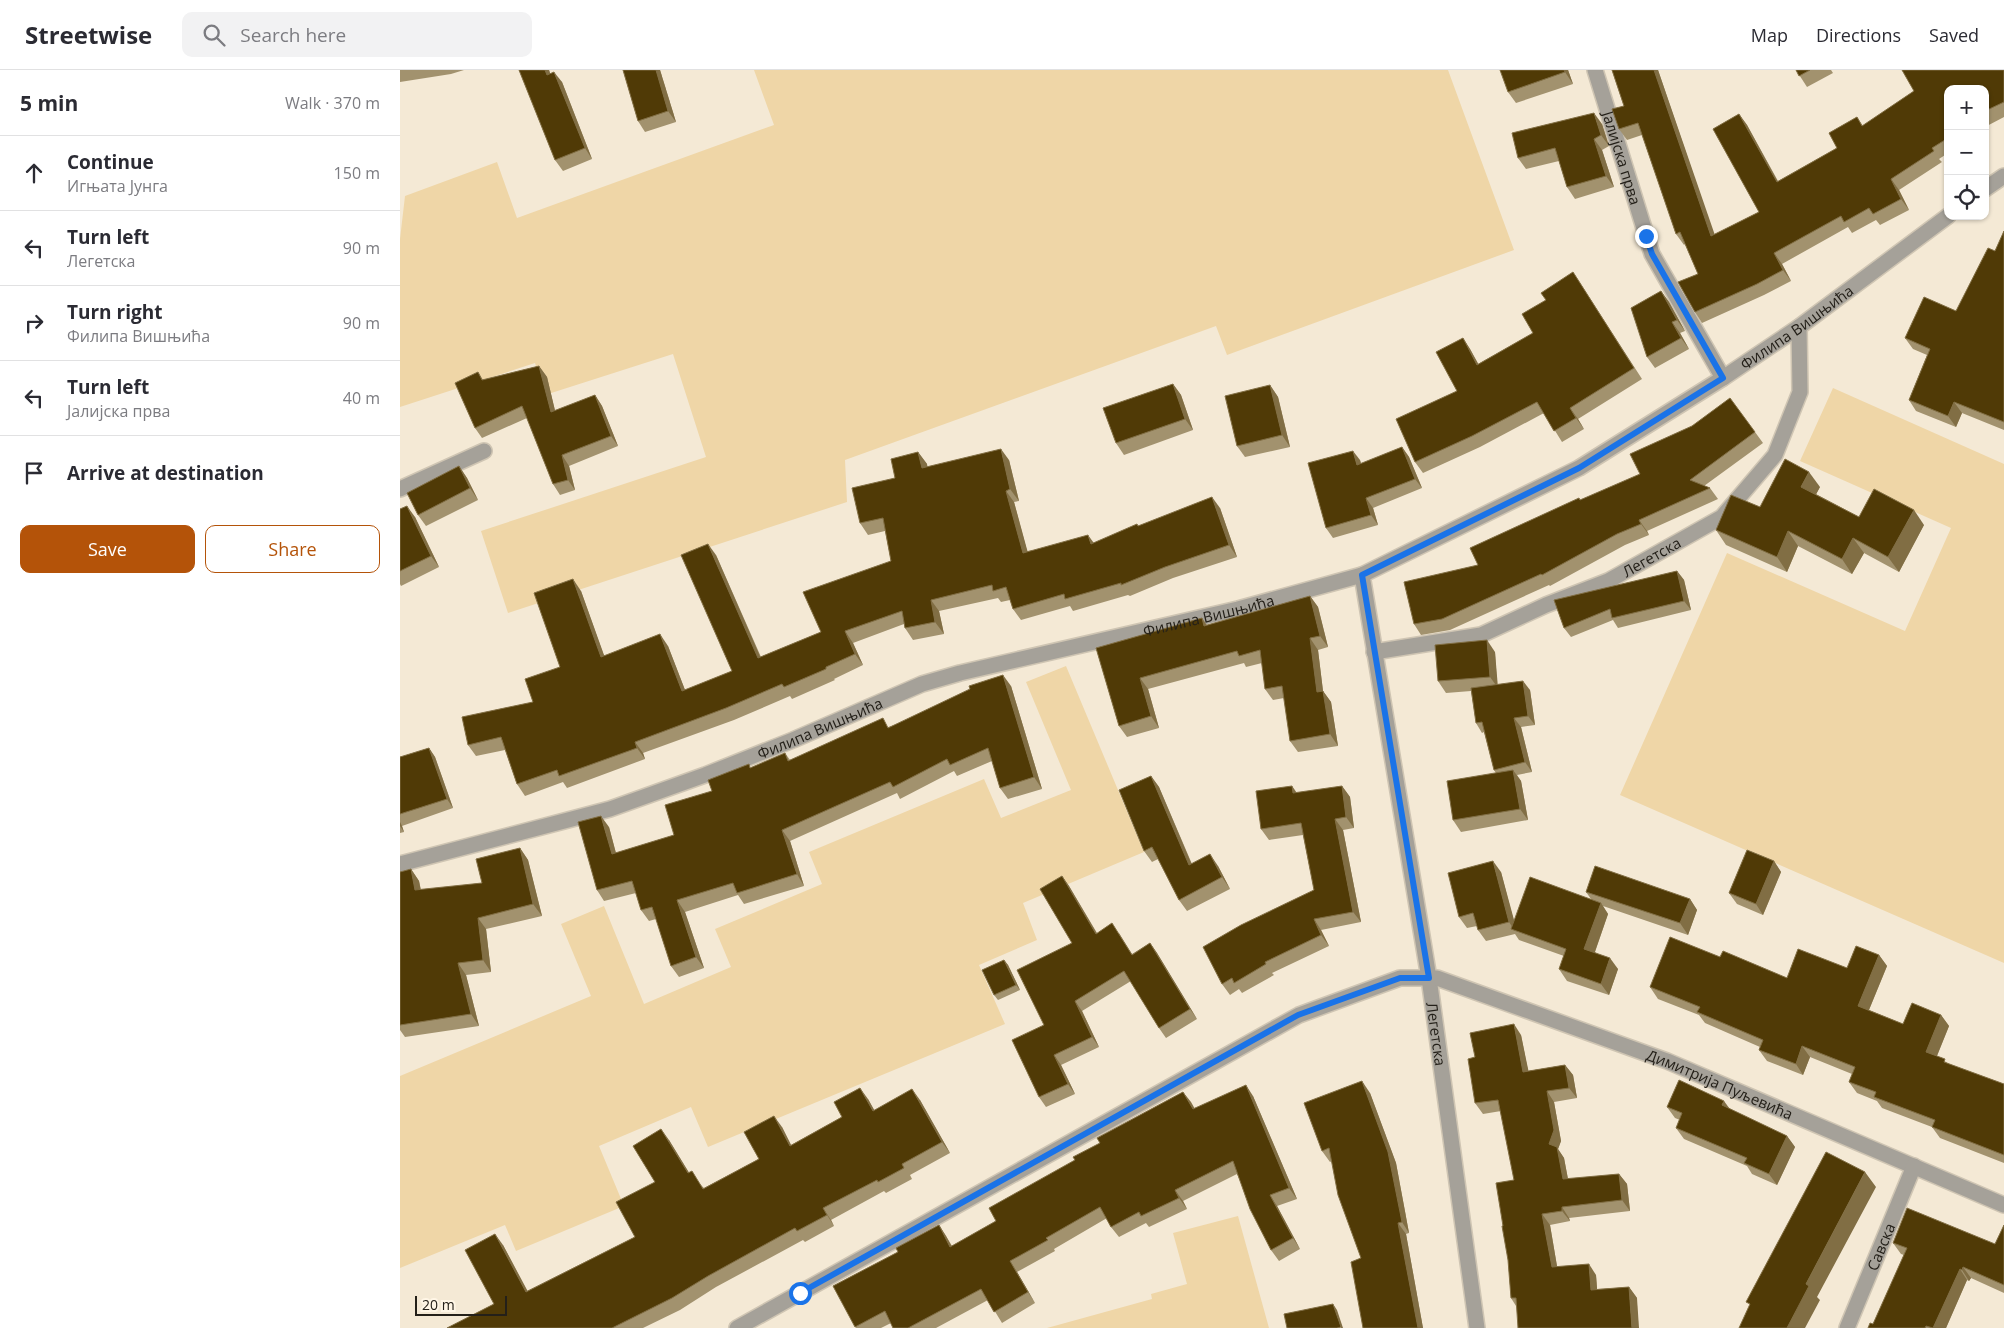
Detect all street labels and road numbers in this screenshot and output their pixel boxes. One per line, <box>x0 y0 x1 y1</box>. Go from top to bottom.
street label: Јалијска прва <box>1598 107 1646 207</box>
street label: Филипа Вишњића <box>1736 280 1857 374</box>
street label: Легетска <box>1618 532 1684 581</box>
street label: Филипа Вишњића <box>1141 590 1276 641</box>
street label: Филипа Вишњића <box>754 692 885 763</box>
street label: Легетска <box>1422 1001 1451 1067</box>
street label: Димитрија Пуљевића <box>1644 1044 1796 1124</box>
street label: Савска <box>1862 1220 1899 1273</box>

